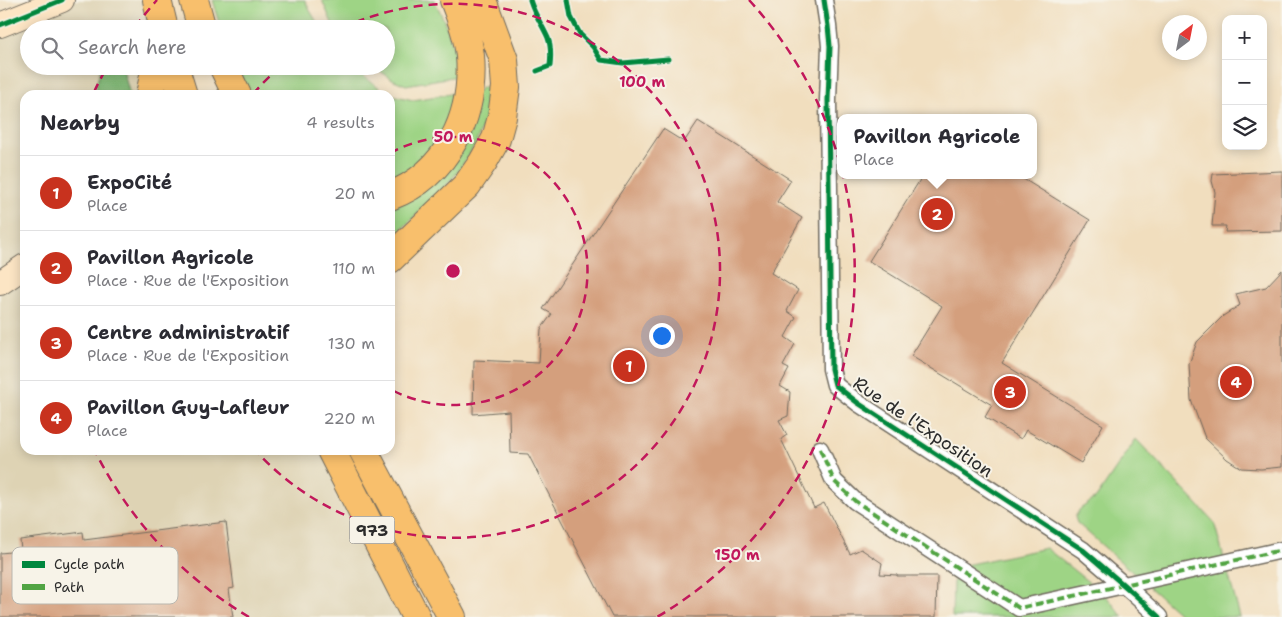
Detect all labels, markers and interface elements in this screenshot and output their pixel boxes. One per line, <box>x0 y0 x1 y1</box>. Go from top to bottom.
north arrow <box>1162 15 1207 60</box>
map controls <box>1222 15 1267 150</box>
button: + <box>1222 15 1267 60</box>
search box <box>20 20 395 75</box>
icon: search <box>38 34 66 62</box>
text: Search here <box>78 35 187 60</box>
button: − <box>1222 60 1267 105</box>
text: 100 m <box>619 72 665 92</box>
button: layers <box>1222 105 1267 150</box>
text: Nearby <box>40 109 120 137</box>
text: 4 results <box>306 112 375 133</box>
popup <box>837 114 1037 179</box>
text: Pavillon Agricole <box>854 124 1020 149</box>
text: 50 m <box>434 127 473 147</box>
text: Place <box>854 149 894 170</box>
text: ExpoCité <box>87 170 172 195</box>
text: 1 <box>52 183 60 204</box>
text: 20 m <box>334 183 375 204</box>
text: Place <box>87 195 128 216</box>
pin: 2 <box>921 195 953 233</box>
text: Pavillon Agricole <box>87 245 254 270</box>
text: 2 <box>50 258 62 279</box>
text: 110 m <box>332 258 375 279</box>
centre of rings <box>444 262 462 280</box>
text: Place · Rue de l'Exposition <box>87 270 289 291</box>
text: Centre administratif <box>87 320 290 345</box>
your location <box>649 323 675 349</box>
text: 3 <box>50 333 62 354</box>
text: 130 m <box>328 333 375 354</box>
text: Place · Rue de l'Exposition <box>87 345 289 366</box>
pin: 1 <box>613 347 645 385</box>
pin: 4 <box>1220 363 1252 401</box>
street label: Rue de l'Exposition <box>848 371 998 483</box>
pin: 3 <box>994 373 1026 411</box>
text: Pavillon Guy-Lafleur <box>87 395 289 420</box>
text: 4 <box>50 408 62 429</box>
text: 220 m <box>323 408 375 429</box>
text: Place <box>87 420 128 441</box>
road number: 973 <box>350 516 394 544</box>
text: 150 m <box>714 545 760 565</box>
legend <box>12 547 178 604</box>
text: Cycle path <box>54 555 125 573</box>
text: Path <box>54 578 85 596</box>

